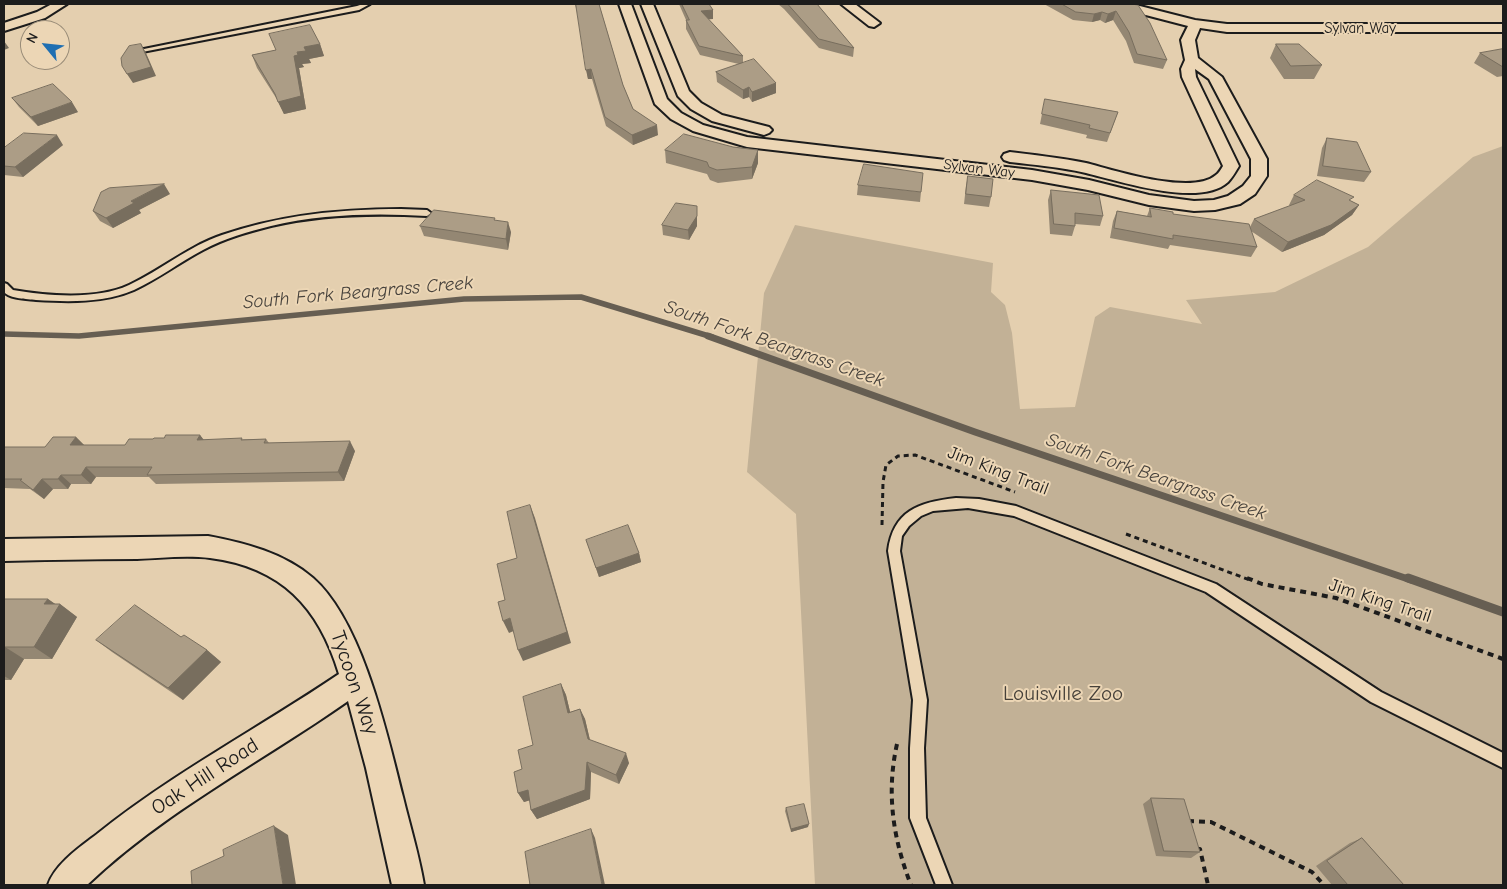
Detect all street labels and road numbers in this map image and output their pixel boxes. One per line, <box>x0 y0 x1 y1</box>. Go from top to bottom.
street label: Sylvan Way <box>1324 20 1396 38</box>
street label: Sylvan Way <box>942 156 1016 182</box>
street label: Jim King Trail <box>944 442 1052 500</box>
street label: Jim King Trail <box>1326 574 1434 628</box>
street label: Tycoon Way <box>325 628 383 738</box>
street label: Oak Hill Road <box>147 733 263 821</box>

